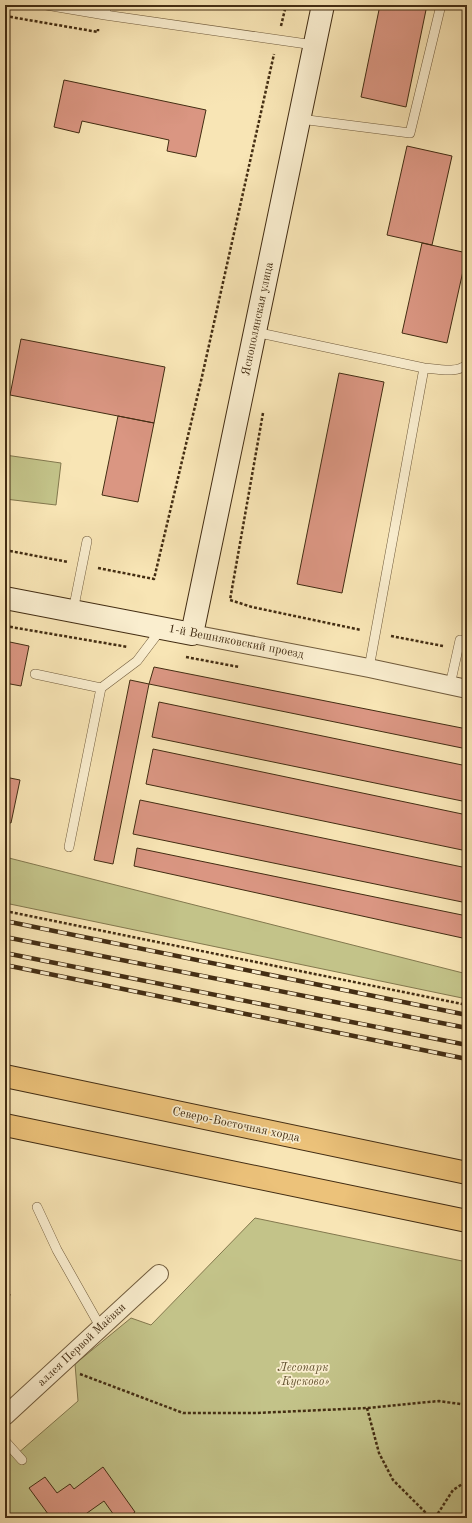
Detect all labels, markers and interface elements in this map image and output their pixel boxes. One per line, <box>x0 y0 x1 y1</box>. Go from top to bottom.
street label: Яснополянская улица <box>240 261 276 377</box>
street label: 1-й Вешняковский проезд <box>167 623 305 661</box>
street label: Северо-Восточная хорда <box>171 1106 301 1144</box>
street label: аллея Первой Маёвки <box>36 1301 128 1389</box>
park label: Лесопарк «Кусково» <box>276 1362 330 1388</box>

